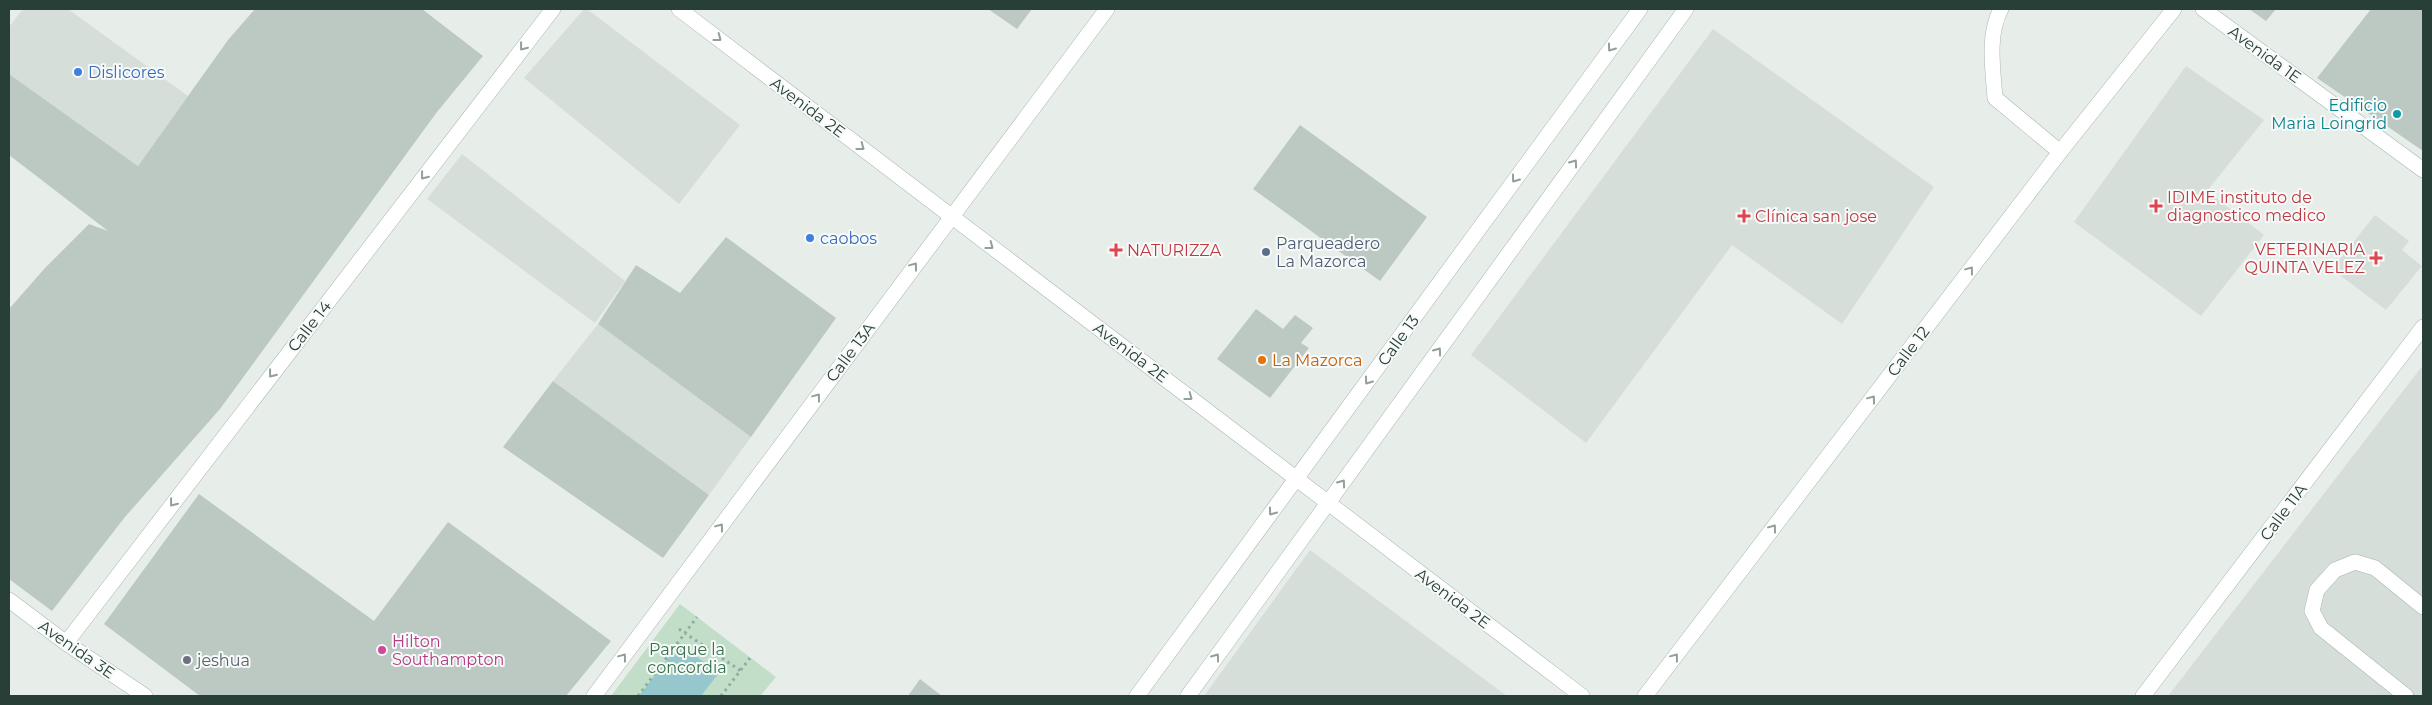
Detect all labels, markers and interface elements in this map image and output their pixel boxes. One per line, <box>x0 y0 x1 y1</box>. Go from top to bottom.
street label: Avenida 1E <box>2225 22 2305 87</box>
one-way arrow <box>712 33 721 41</box>
one-way arrow <box>521 41 529 50</box>
one-way arrow <box>1608 42 1617 52</box>
place label: Dislicores <box>88 63 165 82</box>
marker: Dislicores <box>72 66 84 78</box>
street label: Avenida 2E <box>767 73 849 142</box>
place label: Edificio Maria Loingrid <box>2271 96 2387 133</box>
marker: Edificio Maria Loingrid <box>2391 108 2403 120</box>
one-way arrow <box>855 141 865 150</box>
one-way arrow <box>1568 159 1577 169</box>
one-way arrow <box>421 170 430 180</box>
one-way arrow <box>1513 173 1521 182</box>
place label: IDIME instituto de diagnostico medico <box>2167 188 2326 225</box>
marker: IDIME instituto de diagnostico medico <box>2149 199 2163 213</box>
place label: Clínica san jose <box>1755 207 1877 226</box>
marker: Clínica san jose <box>1737 209 1751 223</box>
place label: caobos <box>820 229 877 248</box>
marker: caobos <box>804 232 816 244</box>
place label: Parqueadero La Mazorca <box>1276 234 1380 271</box>
one-way arrow <box>984 240 993 248</box>
place label: VETERINARIA QUINTA VELEZ <box>2245 240 2366 277</box>
place label: NATURIZZA <box>1127 241 1222 260</box>
marker: NATURIZZA <box>1109 243 1123 257</box>
marker: Parqueadero La Mazorca <box>1260 246 1272 258</box>
marker: VETERINARIA QUINTA VELEZ <box>2369 251 2383 265</box>
one-way arrow <box>908 262 917 272</box>
one-way arrow <box>1964 266 1973 276</box>
street label: Calle 14 <box>284 297 335 356</box>
street label: Calle 13 <box>1374 311 1423 369</box>
street label: Calle 13A <box>822 318 879 386</box>
street label: Avenida 2E <box>1090 318 1172 387</box>
street label: Calle 12 <box>1883 322 1933 380</box>
one-way arrow <box>1432 347 1441 357</box>
place label: La Mazorca <box>1272 351 1363 370</box>
marker: La Mazorca <box>1256 354 1268 366</box>
one-way arrow <box>269 368 277 377</box>
one-way arrow <box>1365 375 1374 385</box>
one-way arrow <box>1183 391 1193 400</box>
one-way arrow <box>811 393 820 403</box>
one-way arrow <box>1866 396 1874 405</box>
one-way arrow <box>1337 480 1345 489</box>
street label: Calle 11A <box>2256 480 2311 544</box>
one-way arrow <box>170 497 178 506</box>
one-way arrow <box>1269 506 1278 516</box>
one-way arrow <box>714 523 723 533</box>
one-way arrow <box>1767 524 1776 534</box>
street label: Avenida 2E <box>1412 564 1494 633</box>
street label: Avenida 3E <box>35 616 118 683</box>
place label: Hilton Southampton <box>392 632 504 669</box>
park label: Parque la concordia <box>647 640 727 677</box>
marker: Hilton Southampton <box>376 644 388 656</box>
place label: jeshua <box>195 651 250 670</box>
one-way arrow <box>617 653 626 663</box>
one-way arrow <box>1210 653 1219 663</box>
marker: jeshua <box>181 654 193 666</box>
one-way arrow <box>1669 654 1678 663</box>

